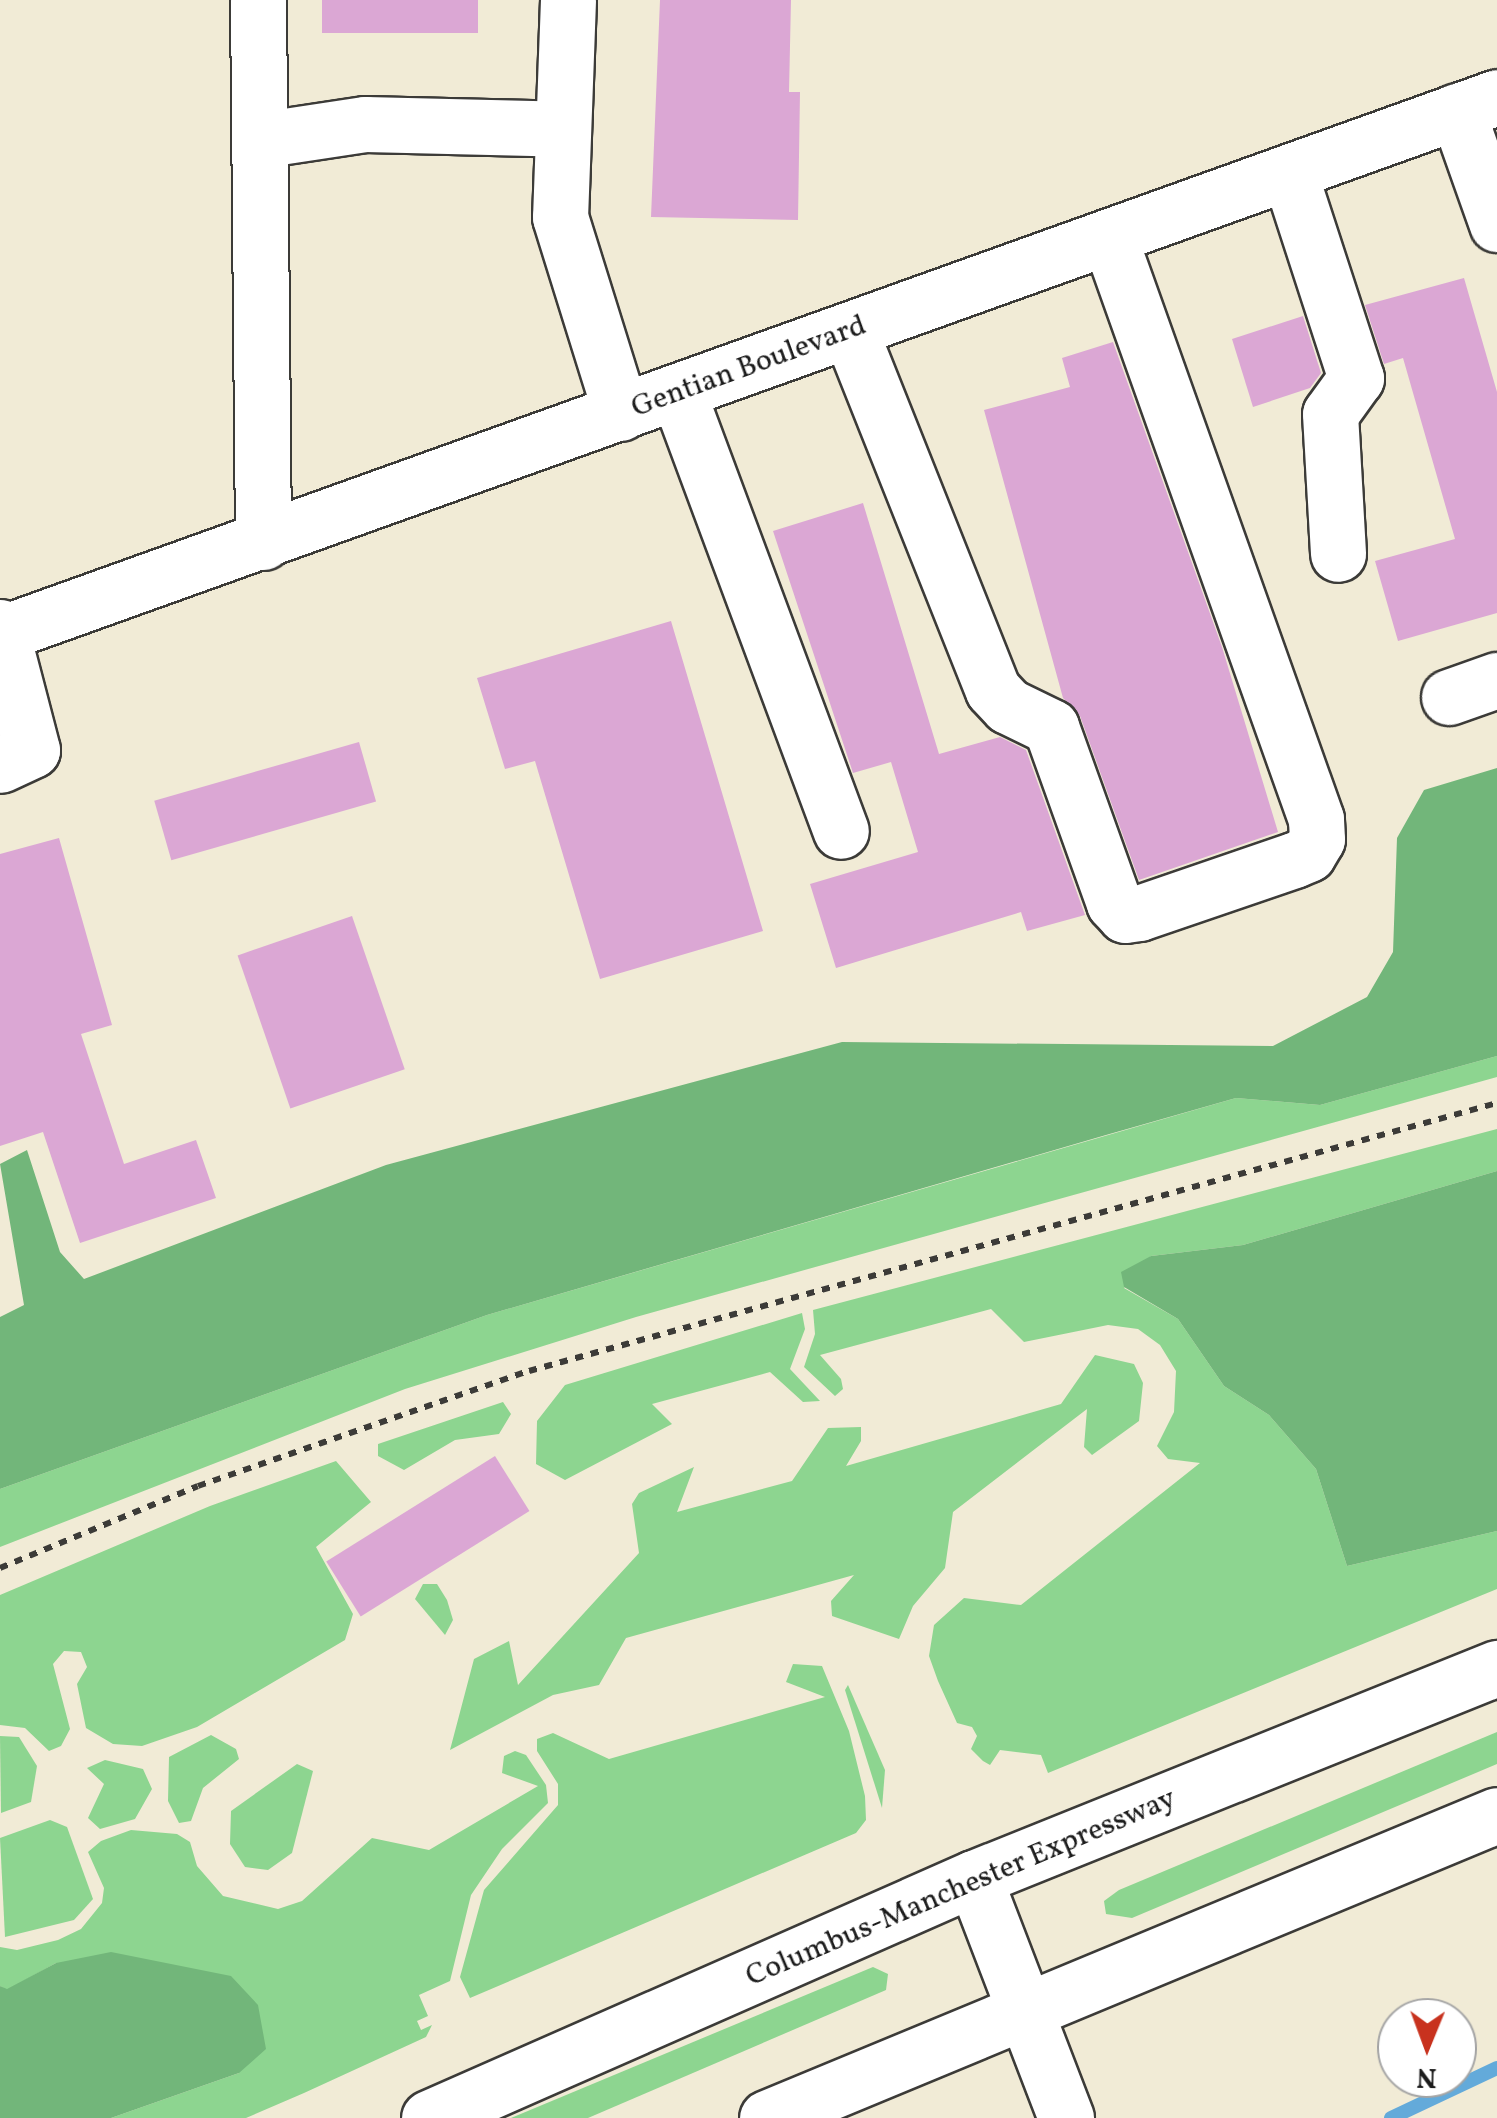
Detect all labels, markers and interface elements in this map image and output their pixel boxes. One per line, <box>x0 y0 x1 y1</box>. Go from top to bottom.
street label: Gentian Boulevard <box>627 308 871 426</box>
street label: Columbus-Manchester Expressway <box>741 1781 1181 1995</box>
north arrow <box>1377 1998 1477 2098</box>
text: N <box>1416 2057 1437 2096</box>

